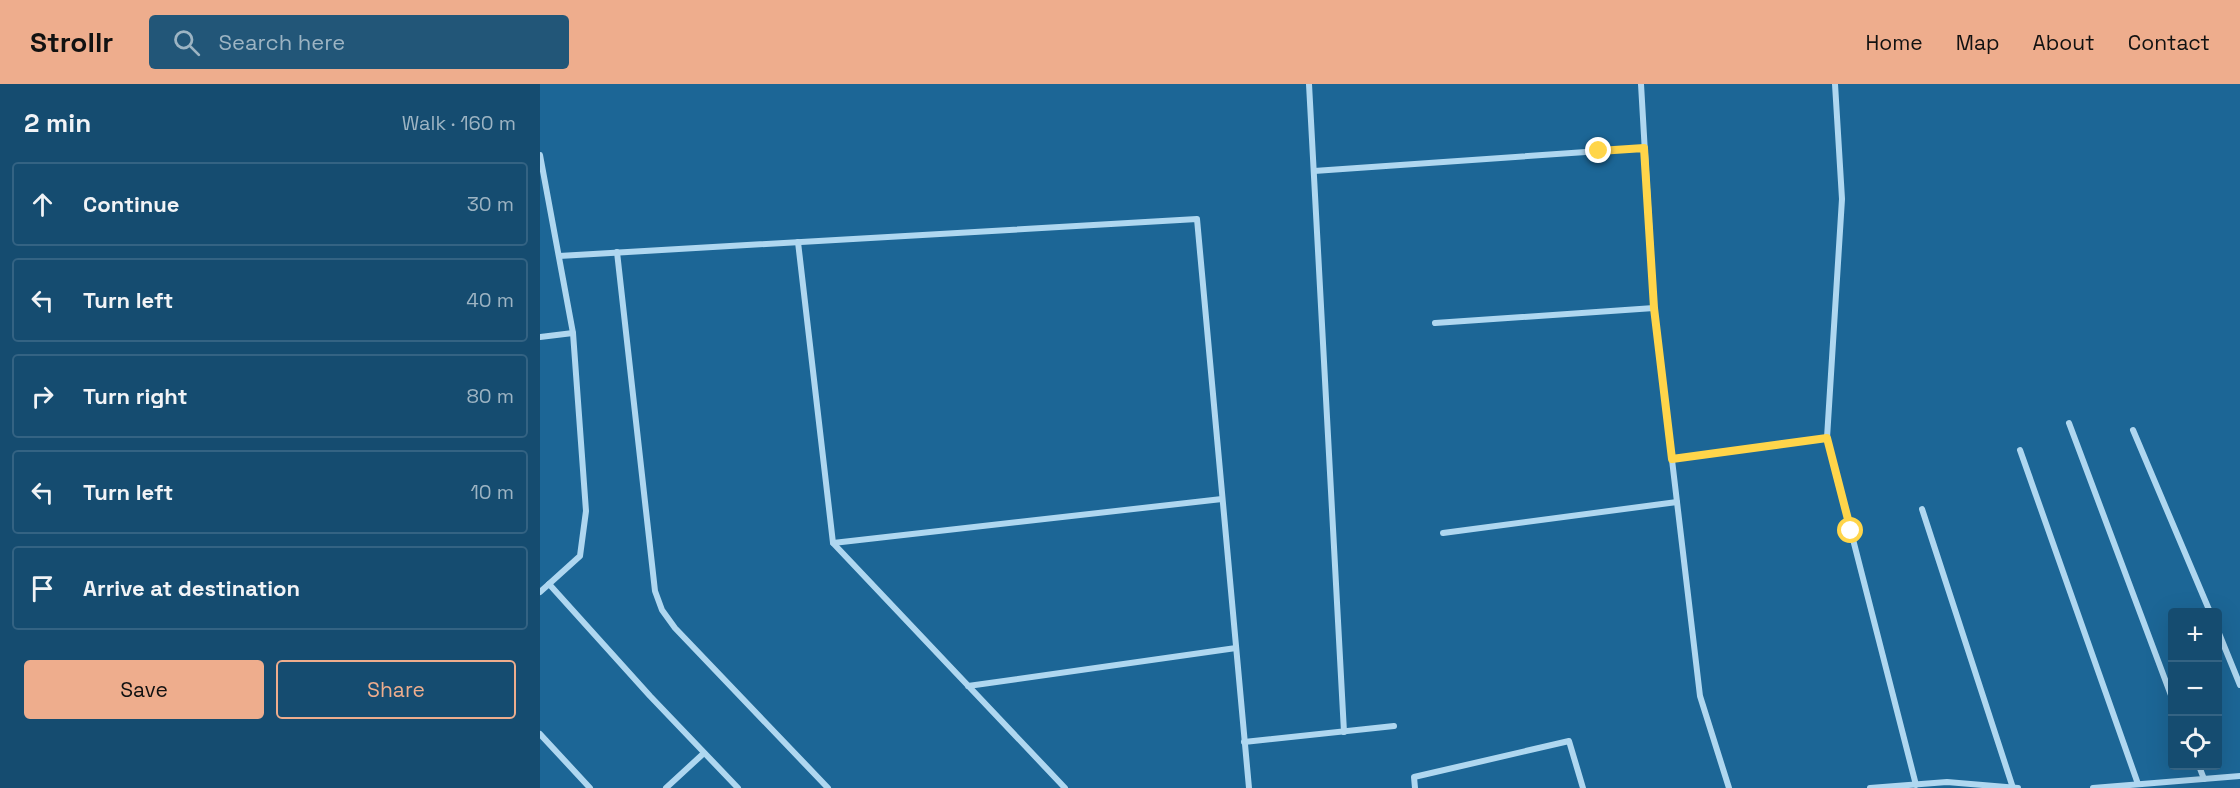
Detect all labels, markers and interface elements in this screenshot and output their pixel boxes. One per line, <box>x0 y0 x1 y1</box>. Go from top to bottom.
search box <box>149 15 569 69</box>
text: Strollr <box>30 24 113 60</box>
icon: search <box>170 26 203 59</box>
text: Search here <box>218 28 345 56</box>
text: Home <box>1865 29 1923 56</box>
text: Map <box>1956 29 2000 56</box>
text: About <box>2033 29 2095 56</box>
text: Contact <box>2128 29 2210 56</box>
text: 2 min <box>24 106 91 140</box>
text: Walk · 160 m <box>402 110 516 136</box>
route end <box>1585 137 1611 163</box>
icon: ahead <box>26 188 59 221</box>
text: Continue <box>83 190 179 218</box>
text: 30 m <box>467 191 514 217</box>
icon: left <box>26 284 59 317</box>
text: Turn left <box>83 286 173 314</box>
text: 40 m <box>466 287 514 313</box>
icon: right <box>26 380 59 413</box>
text: Turn right <box>83 382 188 410</box>
text: 80 m <box>466 383 514 409</box>
icon: left <box>26 476 59 509</box>
text: Turn left <box>83 478 173 506</box>
text: 10 m <box>470 479 514 505</box>
route start <box>1837 517 1863 543</box>
icon: arrive <box>26 572 59 605</box>
text: Arrive at destination <box>83 574 300 602</box>
map controls <box>2168 608 2222 770</box>
button: + <box>2168 608 2222 662</box>
button: Save <box>24 660 264 719</box>
button: Share <box>276 660 516 719</box>
button: − <box>2168 662 2222 716</box>
button: locate <box>2168 716 2222 770</box>

